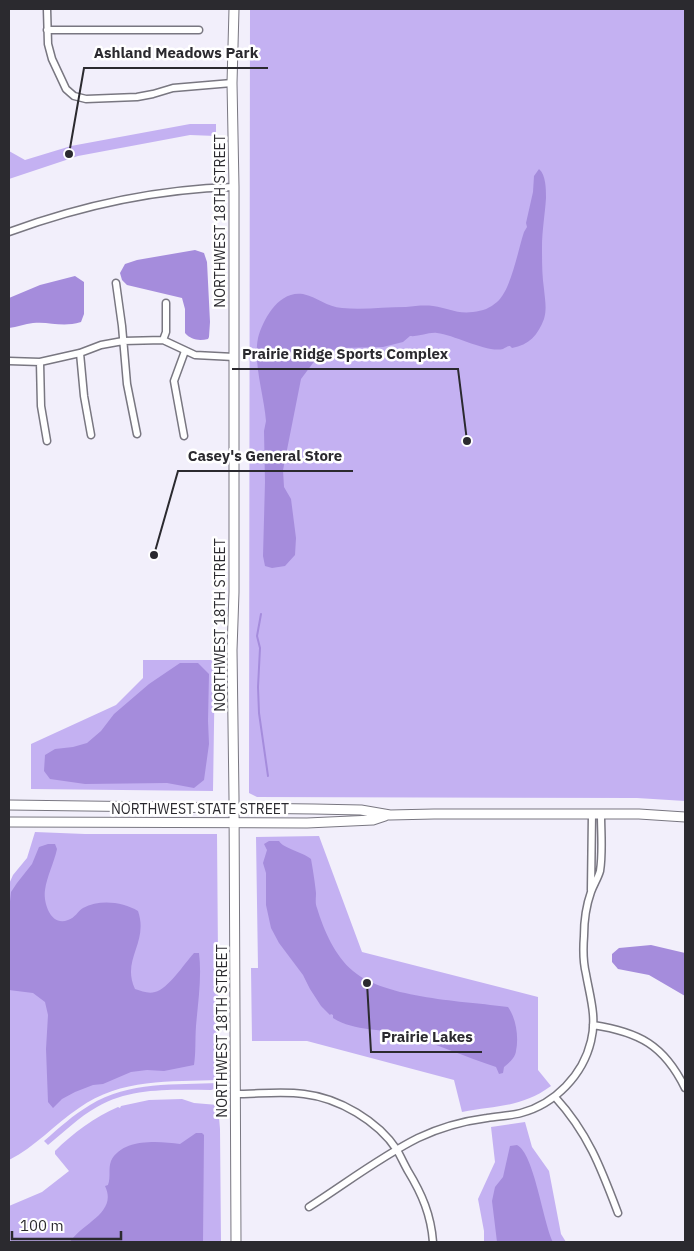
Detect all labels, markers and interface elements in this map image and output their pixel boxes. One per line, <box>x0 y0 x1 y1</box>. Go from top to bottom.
callout: Ashland Meadows Park <box>84 38 268 68</box>
text: Ashland Meadows Park <box>94 43 259 62</box>
street label: NORTHWEST 18TH STREET <box>211 134 229 308</box>
callout: Prairie Ridge Sports Complex <box>232 339 458 369</box>
text: Prairie Ridge Sports Complex <box>242 344 449 363</box>
callout: Casey's General Store <box>178 441 353 471</box>
text: Casey's General Store <box>188 446 342 465</box>
street label: NORTHWEST 18TH STREET <box>211 538 229 712</box>
street label: NORTHWEST STATE STREET <box>111 800 289 818</box>
street label: NORTHWEST 18TH STREET <box>213 944 231 1118</box>
callout: Prairie Lakes <box>371 1022 482 1052</box>
text: Prairie Lakes <box>381 1027 473 1046</box>
scale bar <box>12 1208 121 1240</box>
text: 100 m <box>20 1216 64 1235</box>

